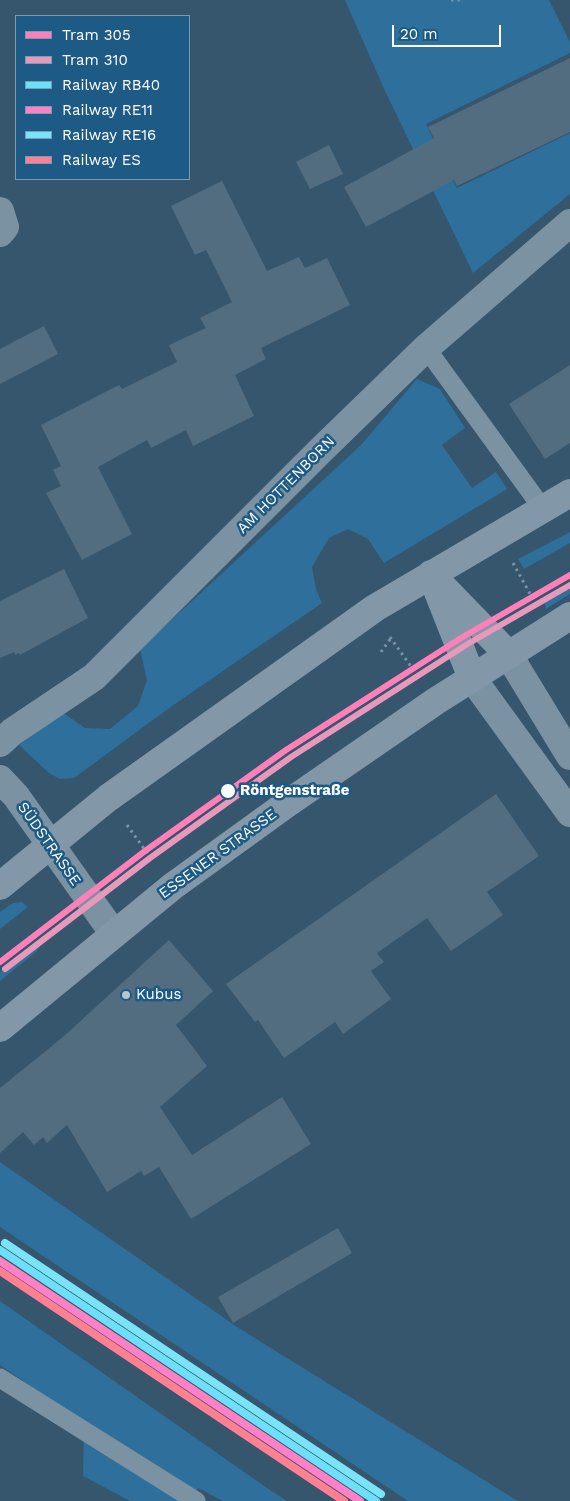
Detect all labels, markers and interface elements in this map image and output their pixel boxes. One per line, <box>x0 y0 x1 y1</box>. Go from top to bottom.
legend <box>15 15 190 180</box>
scale bar <box>395 15 504 47</box>
text: 20 m <box>400 25 438 43</box>
text: Tram 305 <box>62 26 131 44</box>
text: Tram 310 <box>62 51 128 69</box>
text: Railway RB40 <box>62 76 160 94</box>
text: Railway RE11 <box>62 101 153 119</box>
text: Railway RE16 <box>62 126 156 144</box>
text: Railway ES <box>62 151 141 169</box>
street label: AM HOTTENBORN <box>234 433 338 537</box>
marker: Röntgenstraße <box>219 782 237 800</box>
place label: Röntgenstraße <box>240 782 349 800</box>
street label: SÜDSTRASSE <box>14 799 84 889</box>
street label: ESSENER STRASSE <box>156 805 280 903</box>
place label: Kubus <box>136 986 181 1004</box>
marker: Kubus <box>120 989 132 1001</box>

